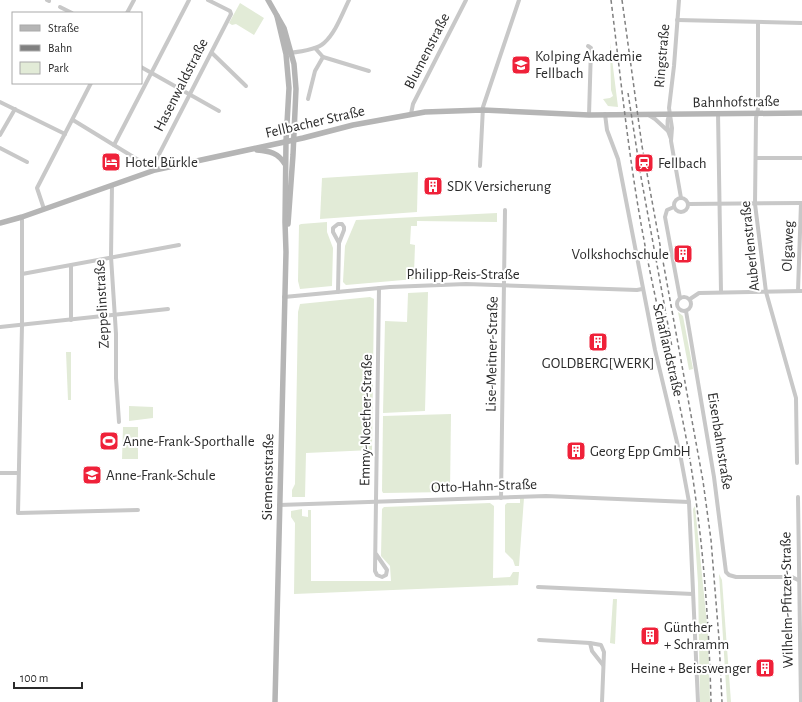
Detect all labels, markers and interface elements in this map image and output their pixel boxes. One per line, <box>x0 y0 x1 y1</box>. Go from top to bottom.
street label: Blumenstraße <box>401 11 453 91</box>
legend <box>12 12 142 84</box>
text: Straße <box>48 22 79 34</box>
street label: Ringstraße <box>652 23 672 89</box>
street label: Hasenwaldstraße <box>151 36 211 134</box>
text: Bahn <box>48 42 72 54</box>
place label: Kolping Akademie Fellbach <box>535 49 642 81</box>
school or university icon: Kolping Akademie Fellbach <box>510 54 532 76</box>
text: Park <box>48 62 69 74</box>
street label: Bahnhofstraße <box>692 94 780 110</box>
street label: Fellbacher Straße <box>264 103 366 141</box>
hotel icon: Hotel Bürkle <box>100 151 122 173</box>
station icon: Fellbach <box>633 152 655 174</box>
place label: Hotel Bürkle <box>125 155 198 170</box>
place label: Fellbach <box>658 156 707 171</box>
building icon: SDK Versicherung <box>422 175 444 197</box>
place label: SDK Versicherung <box>447 179 552 194</box>
street label: Auberlenstraße <box>738 200 762 292</box>
street label: Olgaweg <box>780 220 796 272</box>
building icon: Volkshochschule <box>672 243 694 265</box>
place label: Volkshochschule <box>572 247 669 262</box>
street label: Zeppelinstraße <box>92 259 112 349</box>
street label: Philipp-Reis-Straße <box>406 267 520 282</box>
street label: Lise-Meitner-Straße <box>483 296 501 412</box>
street label: Schaflandstraße <box>650 302 686 398</box>
building icon: GOLDBERG[WERK] <box>587 331 609 353</box>
street label: Emmy-Noether-Straße <box>357 354 375 486</box>
place label: GOLDBERG[WERK] <box>542 356 654 371</box>
street label: Eisenbahnstraße <box>705 391 735 491</box>
sports icon: Anne-Frank-Sporthalle <box>98 430 120 452</box>
street label: Siemensstraße <box>260 433 276 521</box>
place label: Anne-Frank-Sporthalle <box>123 434 255 449</box>
building icon: Georg Epp GmbH <box>565 440 587 462</box>
place label: Georg Epp GmbH <box>590 444 691 459</box>
school or university icon: Anne-Frank-Schule <box>81 464 103 486</box>
place label: Anne-Frank-Schule <box>106 468 216 483</box>
street label: Otto-Hahn-Straße <box>431 477 537 495</box>
street label: Wilhelm-Pfitzer-Straße <box>778 531 796 669</box>
place label: Günther + Schramm <box>664 620 729 652</box>
building icon: Günther + Schramm <box>639 625 661 647</box>
building icon: Heine + Beisswenger <box>754 657 776 679</box>
place label: Heine + Beisswenger <box>631 661 751 676</box>
scale bar <box>14 664 82 690</box>
text: 100 m <box>20 672 48 684</box>

